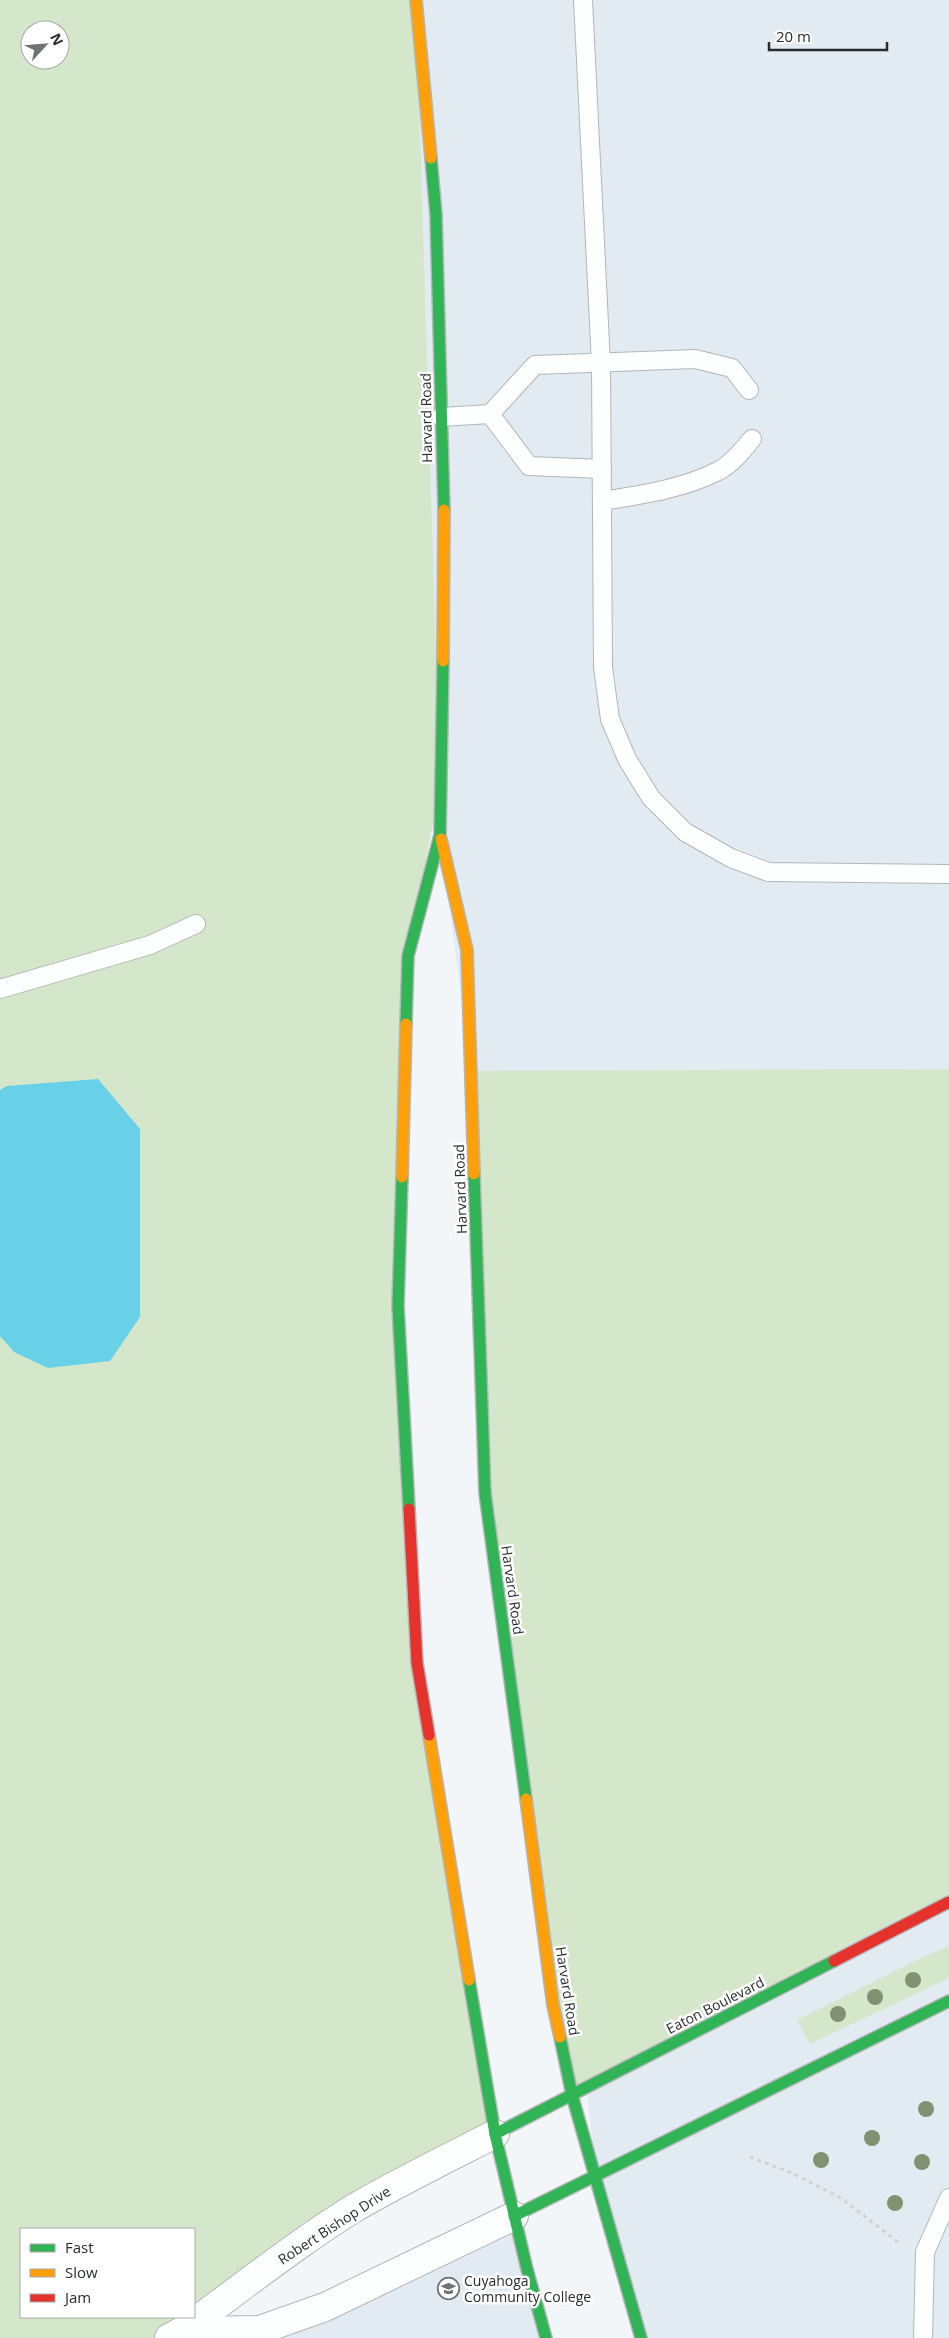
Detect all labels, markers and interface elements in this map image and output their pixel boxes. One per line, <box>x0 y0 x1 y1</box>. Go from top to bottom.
north arrow <box>20 20 70 70</box>
scale bar <box>769 20 886 52</box>
text: 20 m <box>776 26 811 46</box>
text: N <box>46 30 68 48</box>
street label: Harvard Road <box>416 373 436 463</box>
street label: Harvard Road <box>449 1144 471 1234</box>
street label: Harvard Road <box>497 1544 529 1636</box>
street label: Harvard Road <box>552 1945 584 2037</box>
street label: Eaton Boulevard <box>663 1972 767 2038</box>
street label: Robert Bishop Drive <box>274 2181 394 2269</box>
legend <box>20 2228 195 2318</box>
text: Fast <box>65 2237 94 2257</box>
text: Slow <box>65 2262 98 2282</box>
place label: Cuyahoga Community College <box>464 2271 591 2306</box>
school or university icon: Cuyahoga Community College <box>436 2276 460 2300</box>
text: Jam <box>63 2287 91 2307</box>

